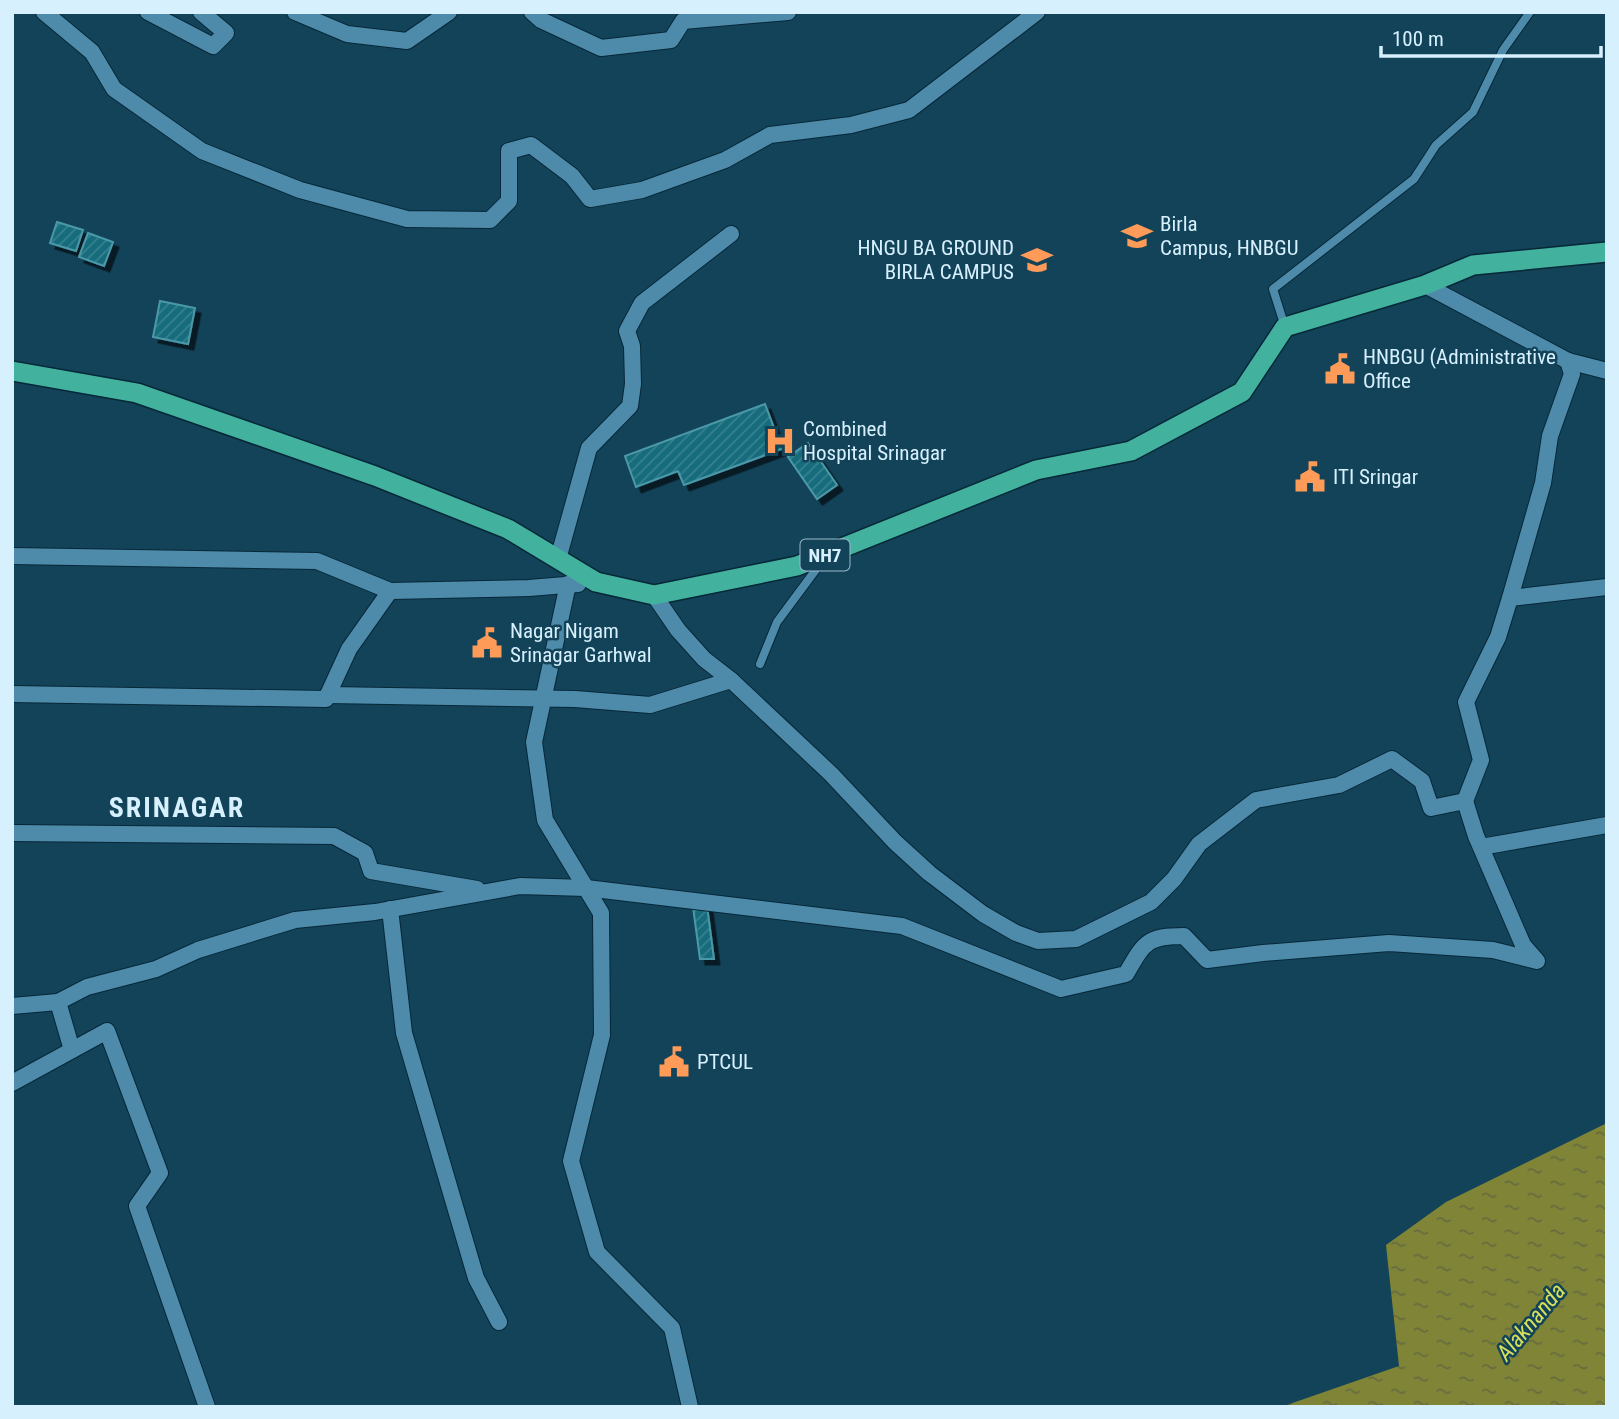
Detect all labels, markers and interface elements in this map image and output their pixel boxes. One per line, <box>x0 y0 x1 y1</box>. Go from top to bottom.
scale bar <box>1381 14 1602 58</box>
text: 100 m <box>1392 27 1444 51</box>
place label: Birla Campus, HNBGU <box>1160 212 1299 260</box>
school or university icon: Birla Campus, HNBGU <box>1120 219 1154 253</box>
place label: HNGU BA GROUND BIRLA CAMPUS <box>858 236 1014 284</box>
school or university icon: HNGU BA GROUND BIRLA CAMPUS <box>1020 243 1054 277</box>
place label: HNBGU (Administrative Office <box>1363 345 1556 393</box>
public building icon: HNBGU (Administrative Office <box>1323 352 1357 386</box>
place label: Combined Hospital Srinagar <box>803 417 946 465</box>
hospital icon: Combined Hospital Srinagar <box>763 424 797 458</box>
public building icon: ITI Sringar <box>1293 460 1327 494</box>
place label: ITI Sringar <box>1333 465 1418 489</box>
road number: NH7 <box>800 540 850 570</box>
place label: Nagar Nigam Srinagar Garhwal <box>510 619 652 667</box>
public building icon: Nagar Nigam Srinagar Garhwal <box>470 626 504 660</box>
district label: SRINAGAR <box>109 791 245 824</box>
public building icon: PTCUL <box>657 1045 691 1079</box>
place label: PTCUL <box>697 1050 753 1074</box>
water label: Alaknanda <box>1490 1278 1571 1367</box>

